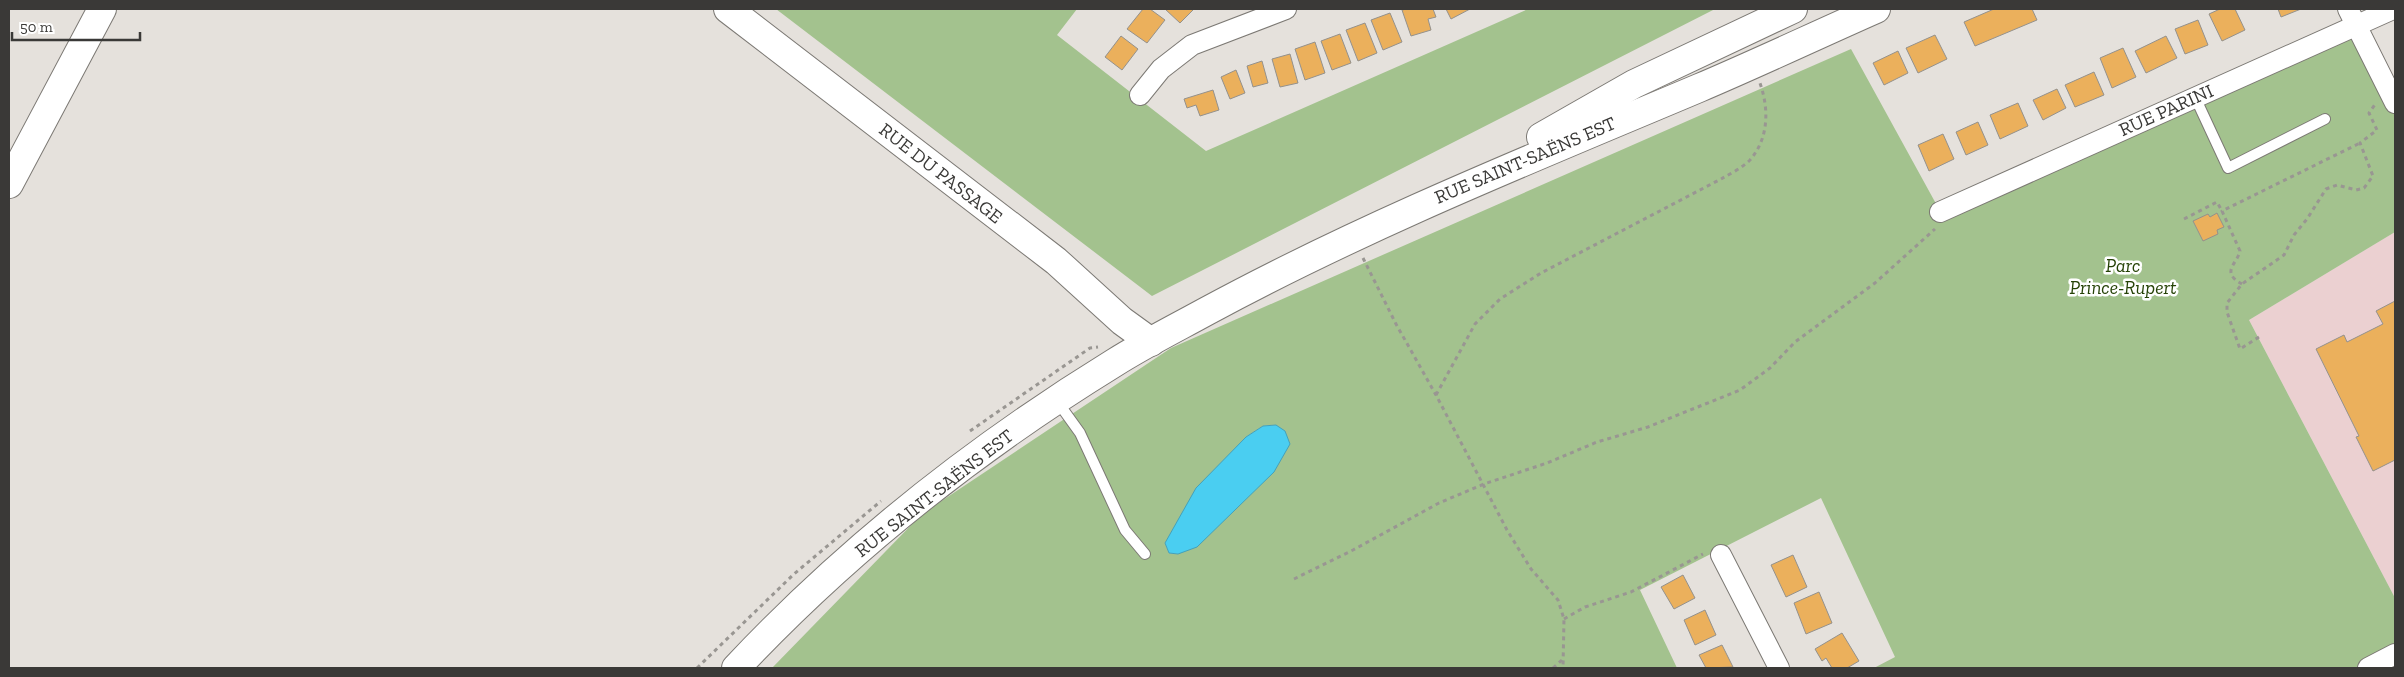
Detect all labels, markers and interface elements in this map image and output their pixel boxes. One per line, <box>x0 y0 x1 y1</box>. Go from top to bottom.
scale bar <box>12 10 140 42</box>
text: 50 m <box>20 18 53 36</box>
street label: RUE PARINI <box>2115 79 2217 141</box>
street label: RUE SAINT-SAËNS EST <box>1431 111 1619 209</box>
street label: RUE DU PASSAGE <box>875 118 1007 228</box>
park label: Parc Prince-Rupert <box>2069 254 2177 299</box>
street label: RUE SAINT-SAËNS EST <box>850 424 1018 562</box>

